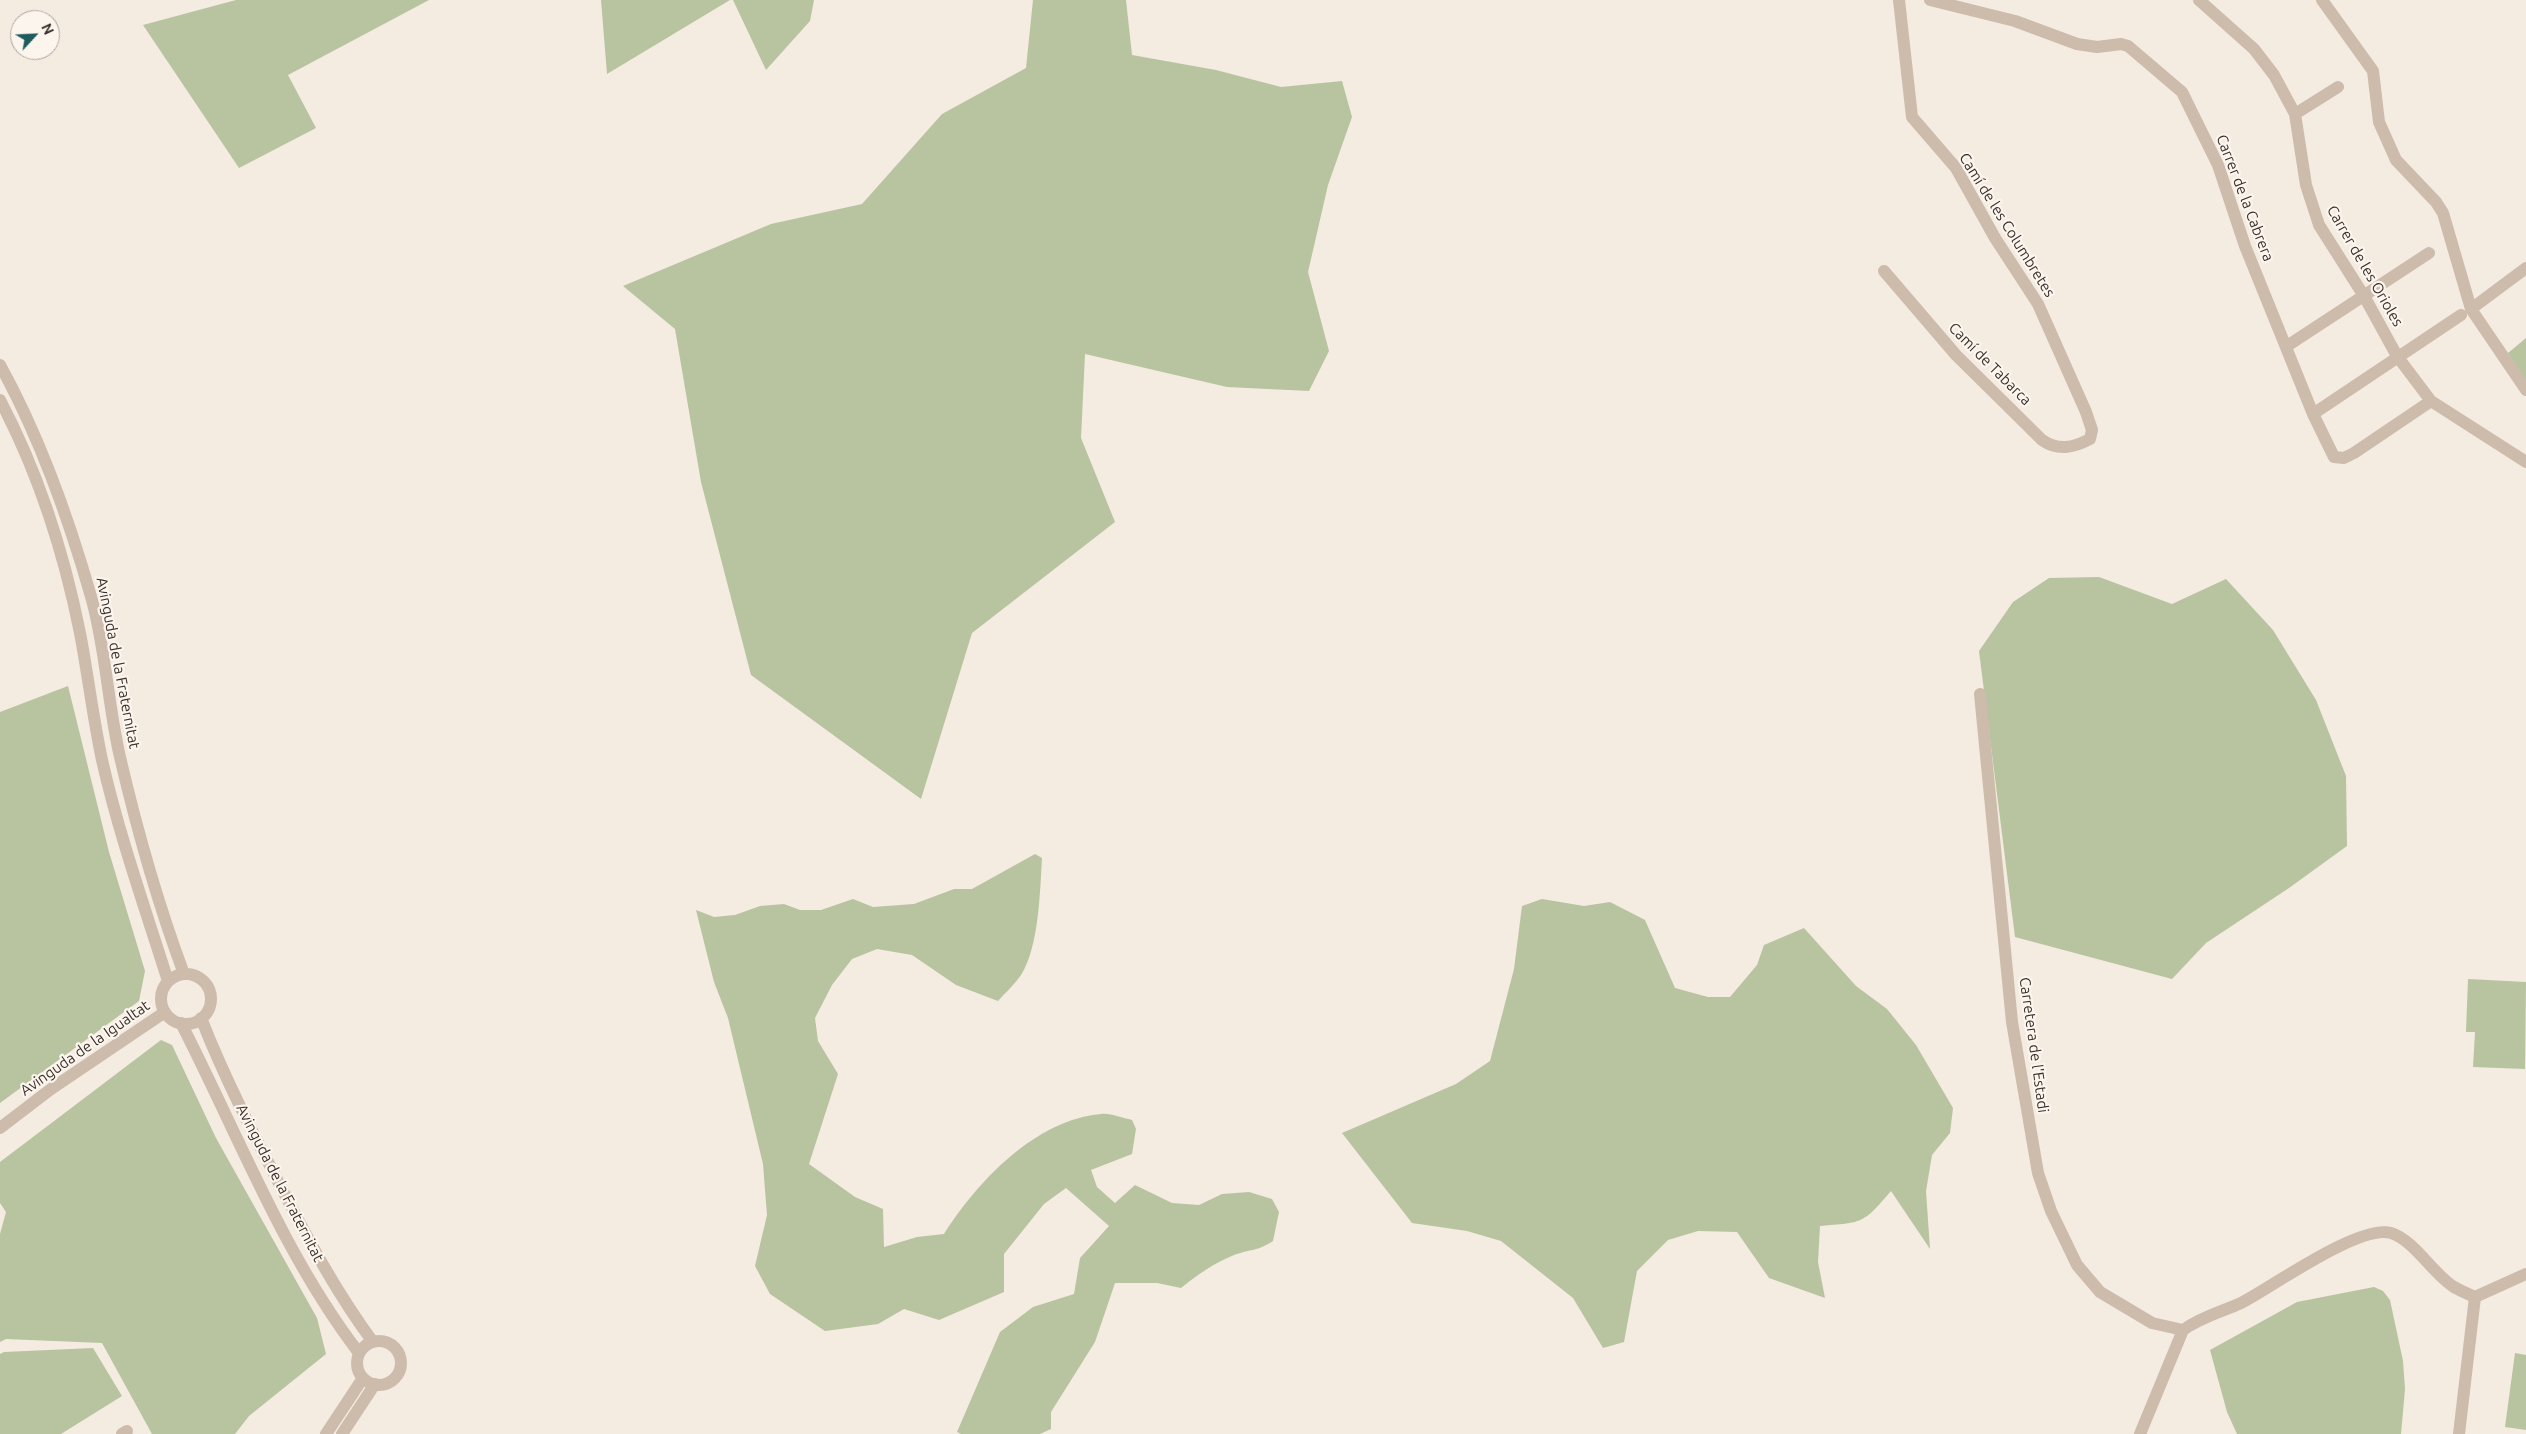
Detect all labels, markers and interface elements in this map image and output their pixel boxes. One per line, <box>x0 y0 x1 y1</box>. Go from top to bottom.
north arrow <box>10 10 60 60</box>
text: N <box>38 21 57 37</box>
street label: Carrer de la Cabrera <box>2213 132 2277 264</box>
street label: Camí de les Columbretes <box>1955 150 2059 300</box>
street label: Carrer de les Orioles <box>2323 202 2407 330</box>
street label: Camí de Tabarca <box>1945 319 2035 409</box>
street label: Avinguda de la Fraternitat <box>93 576 143 750</box>
street label: Carretera de l'Estadi <box>2016 976 2052 1114</box>
street label: Avinguda de la Igualtat <box>17 996 153 1100</box>
street label: Avinguda de la Fraternitat <box>232 1101 328 1265</box>

